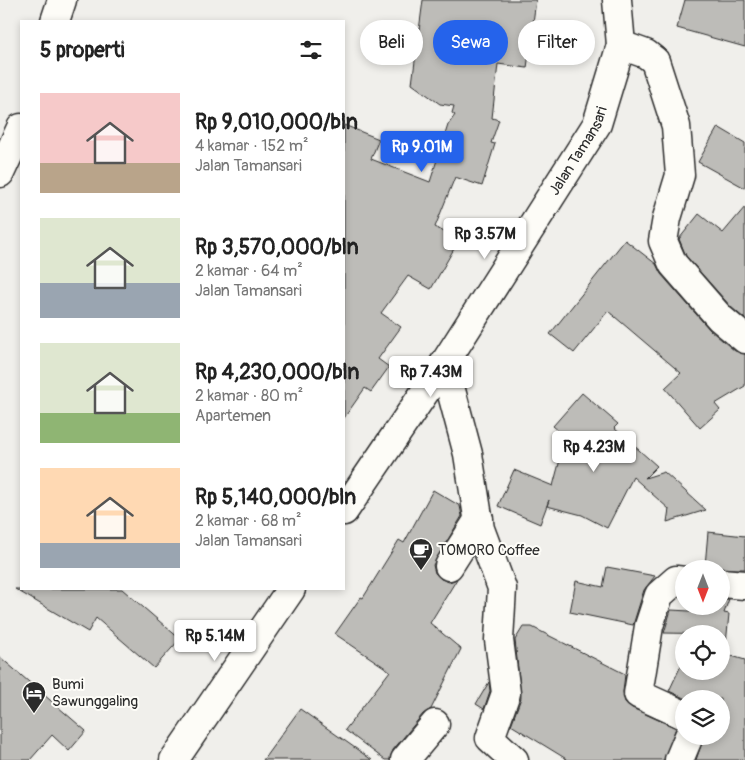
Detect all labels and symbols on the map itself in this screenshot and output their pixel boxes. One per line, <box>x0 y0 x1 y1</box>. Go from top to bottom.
street label: Jalan Tamansari <box>545 104 611 199</box>
pin: Rp 9.01M <box>370 130 474 173</box>
pin: Rp 3.57M <box>433 218 537 260</box>
pin: Rp 7.43M <box>379 356 483 398</box>
pin: Rp 4.23M <box>542 430 646 473</box>
cafe icon: TOMORO Coffee <box>408 537 434 571</box>
place label: TOMORO Coffee <box>438 541 540 560</box>
north arrow <box>675 560 730 615</box>
pin: Rp 5.14M <box>163 620 267 662</box>
place label: Bumi Sawunggaling <box>52 675 138 711</box>
hotel icon: Bumi Sawunggaling <box>21 680 47 714</box>

